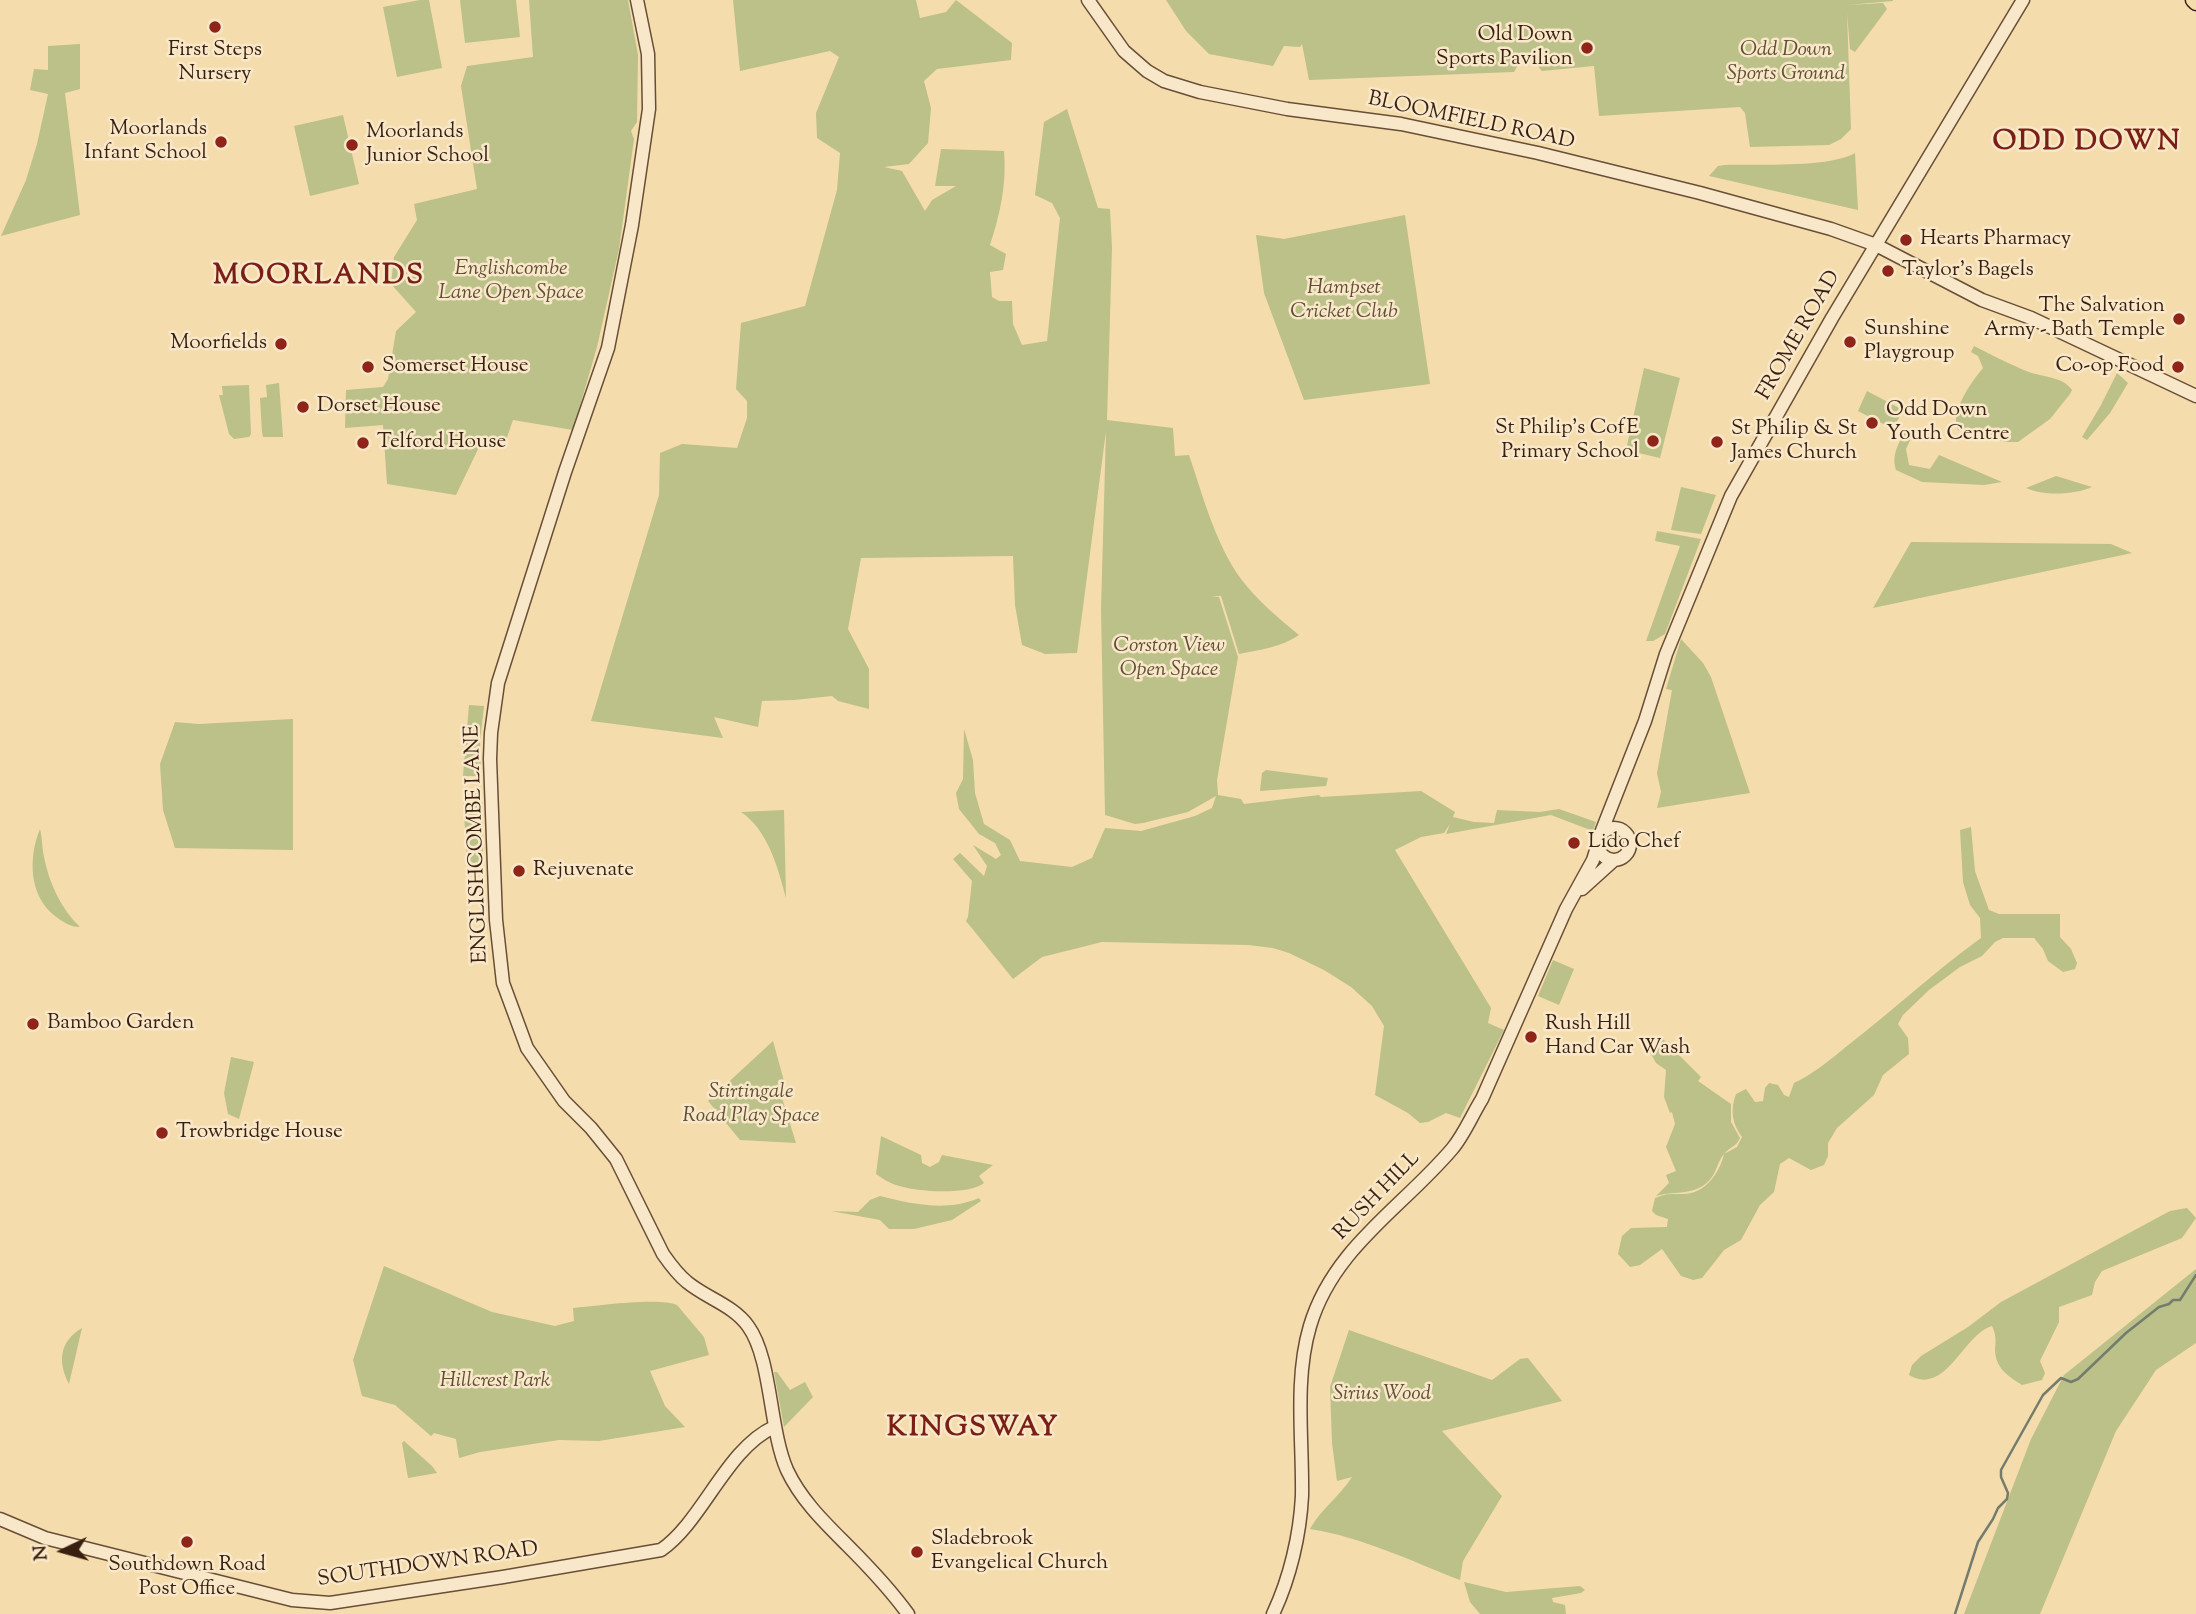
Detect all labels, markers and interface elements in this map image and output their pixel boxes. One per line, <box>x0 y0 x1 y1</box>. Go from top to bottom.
marker: First Steps Nursery <box>207 19 223 35</box>
place label: Old Down Sports Pavilion <box>1436 23 1573 73</box>
place label: First Steps Nursery <box>168 38 262 88</box>
park label: Odd Down Sports Ground <box>1727 38 1845 88</box>
marker: Old Down Sports Pavilion <box>1579 40 1595 56</box>
street label: BLOOMFIELD ROAD <box>1365 88 1577 156</box>
place label: Moorlands Infant School <box>84 117 207 167</box>
place label: Moorlands Junior School <box>366 120 489 170</box>
district label: ODD DOWN <box>1993 127 2181 161</box>
marker: Moorlands Infant School <box>213 134 229 150</box>
marker: Moorlands Junior School <box>344 137 360 153</box>
place label: Hearts Pharmacy <box>1920 227 2071 253</box>
marker: Hearts Pharmacy <box>1898 232 1914 248</box>
park label: Englishcombe Lane Open Space <box>438 257 584 307</box>
place label: Taylor’s Bagels <box>1902 258 2034 284</box>
district label: MOORLANDS <box>214 261 424 295</box>
marker: Taylor’s Bagels <box>1880 263 1896 279</box>
street label: FROME ROAD <box>1753 267 1847 405</box>
park label: Hampset Cricket Club <box>1290 276 1398 326</box>
place label: The Salvation Army - Bath Temple <box>1984 294 2165 344</box>
marker: The Salvation Army - Bath Temple <box>2171 311 2187 327</box>
place label: Sunshine Playgroup <box>1864 317 1955 367</box>
place label: Moorfields <box>170 331 267 357</box>
marker: Sunshine Playgroup <box>1842 334 1858 350</box>
marker: Moorfields <box>273 336 289 352</box>
place label: Somerset House <box>382 354 529 380</box>
place label: Co-op Food <box>2055 354 2164 380</box>
marker: Somerset House <box>360 359 376 375</box>
marker: Co-op Food <box>2170 359 2186 375</box>
place label: Dorset House <box>317 394 441 420</box>
place label: Odd Down Youth Centre <box>1886 398 2010 448</box>
marker: Dorset House <box>295 399 311 415</box>
marker: Odd Down Youth Centre <box>1864 415 1880 431</box>
place label: St Philip's CofE Primary School <box>1495 416 1639 466</box>
place label: St Philip & St James Church <box>1731 417 1857 467</box>
place label: Telford House <box>377 430 506 456</box>
marker: St Philip's CofE Primary School <box>1645 433 1661 449</box>
marker: St Philip & St James Church <box>1709 434 1725 450</box>
marker: Telford House <box>355 435 371 451</box>
park label: Corston View Open Space <box>1113 634 1225 684</box>
street label: ENGLISHCOMBE LANE <box>461 724 495 964</box>
place label: Lido Chef <box>1588 830 1680 856</box>
marker: Lido Chef <box>1566 835 1582 851</box>
place label: Rejuvenate <box>533 858 634 884</box>
marker: Rejuvenate <box>511 863 527 879</box>
place label: Bamboo Garden <box>47 1011 194 1037</box>
place label: Rush Hill Hand Car Wash <box>1545 1012 1691 1062</box>
marker: Bamboo Garden <box>25 1016 41 1032</box>
marker: Rush Hill Hand Car Wash <box>1523 1029 1539 1045</box>
park label: Stirtingale Road Play Space <box>683 1080 819 1130</box>
place label: Trowbridge House <box>176 1120 343 1146</box>
marker: Trowbridge House <box>154 1125 170 1141</box>
street label: RUSH HILL <box>1330 1147 1426 1247</box>
park label: Hillcrest Park <box>440 1369 550 1395</box>
park label: Sirius Wood <box>1333 1382 1431 1408</box>
district label: KINGSWAY <box>888 1413 1058 1447</box>
north arrow <box>28 1516 98 1586</box>
place label: Sladebrook Evangelical Church <box>931 1527 1108 1577</box>
marker: Southdown Road Post Office <box>179 1534 195 1550</box>
street label: SOUTHDOWN ROAD <box>316 1538 540 1594</box>
text: N <box>27 1544 56 1562</box>
marker: Sladebrook Evangelical Church <box>909 1544 925 1560</box>
place label: Southdown Road Post Office <box>108 1553 266 1603</box>

